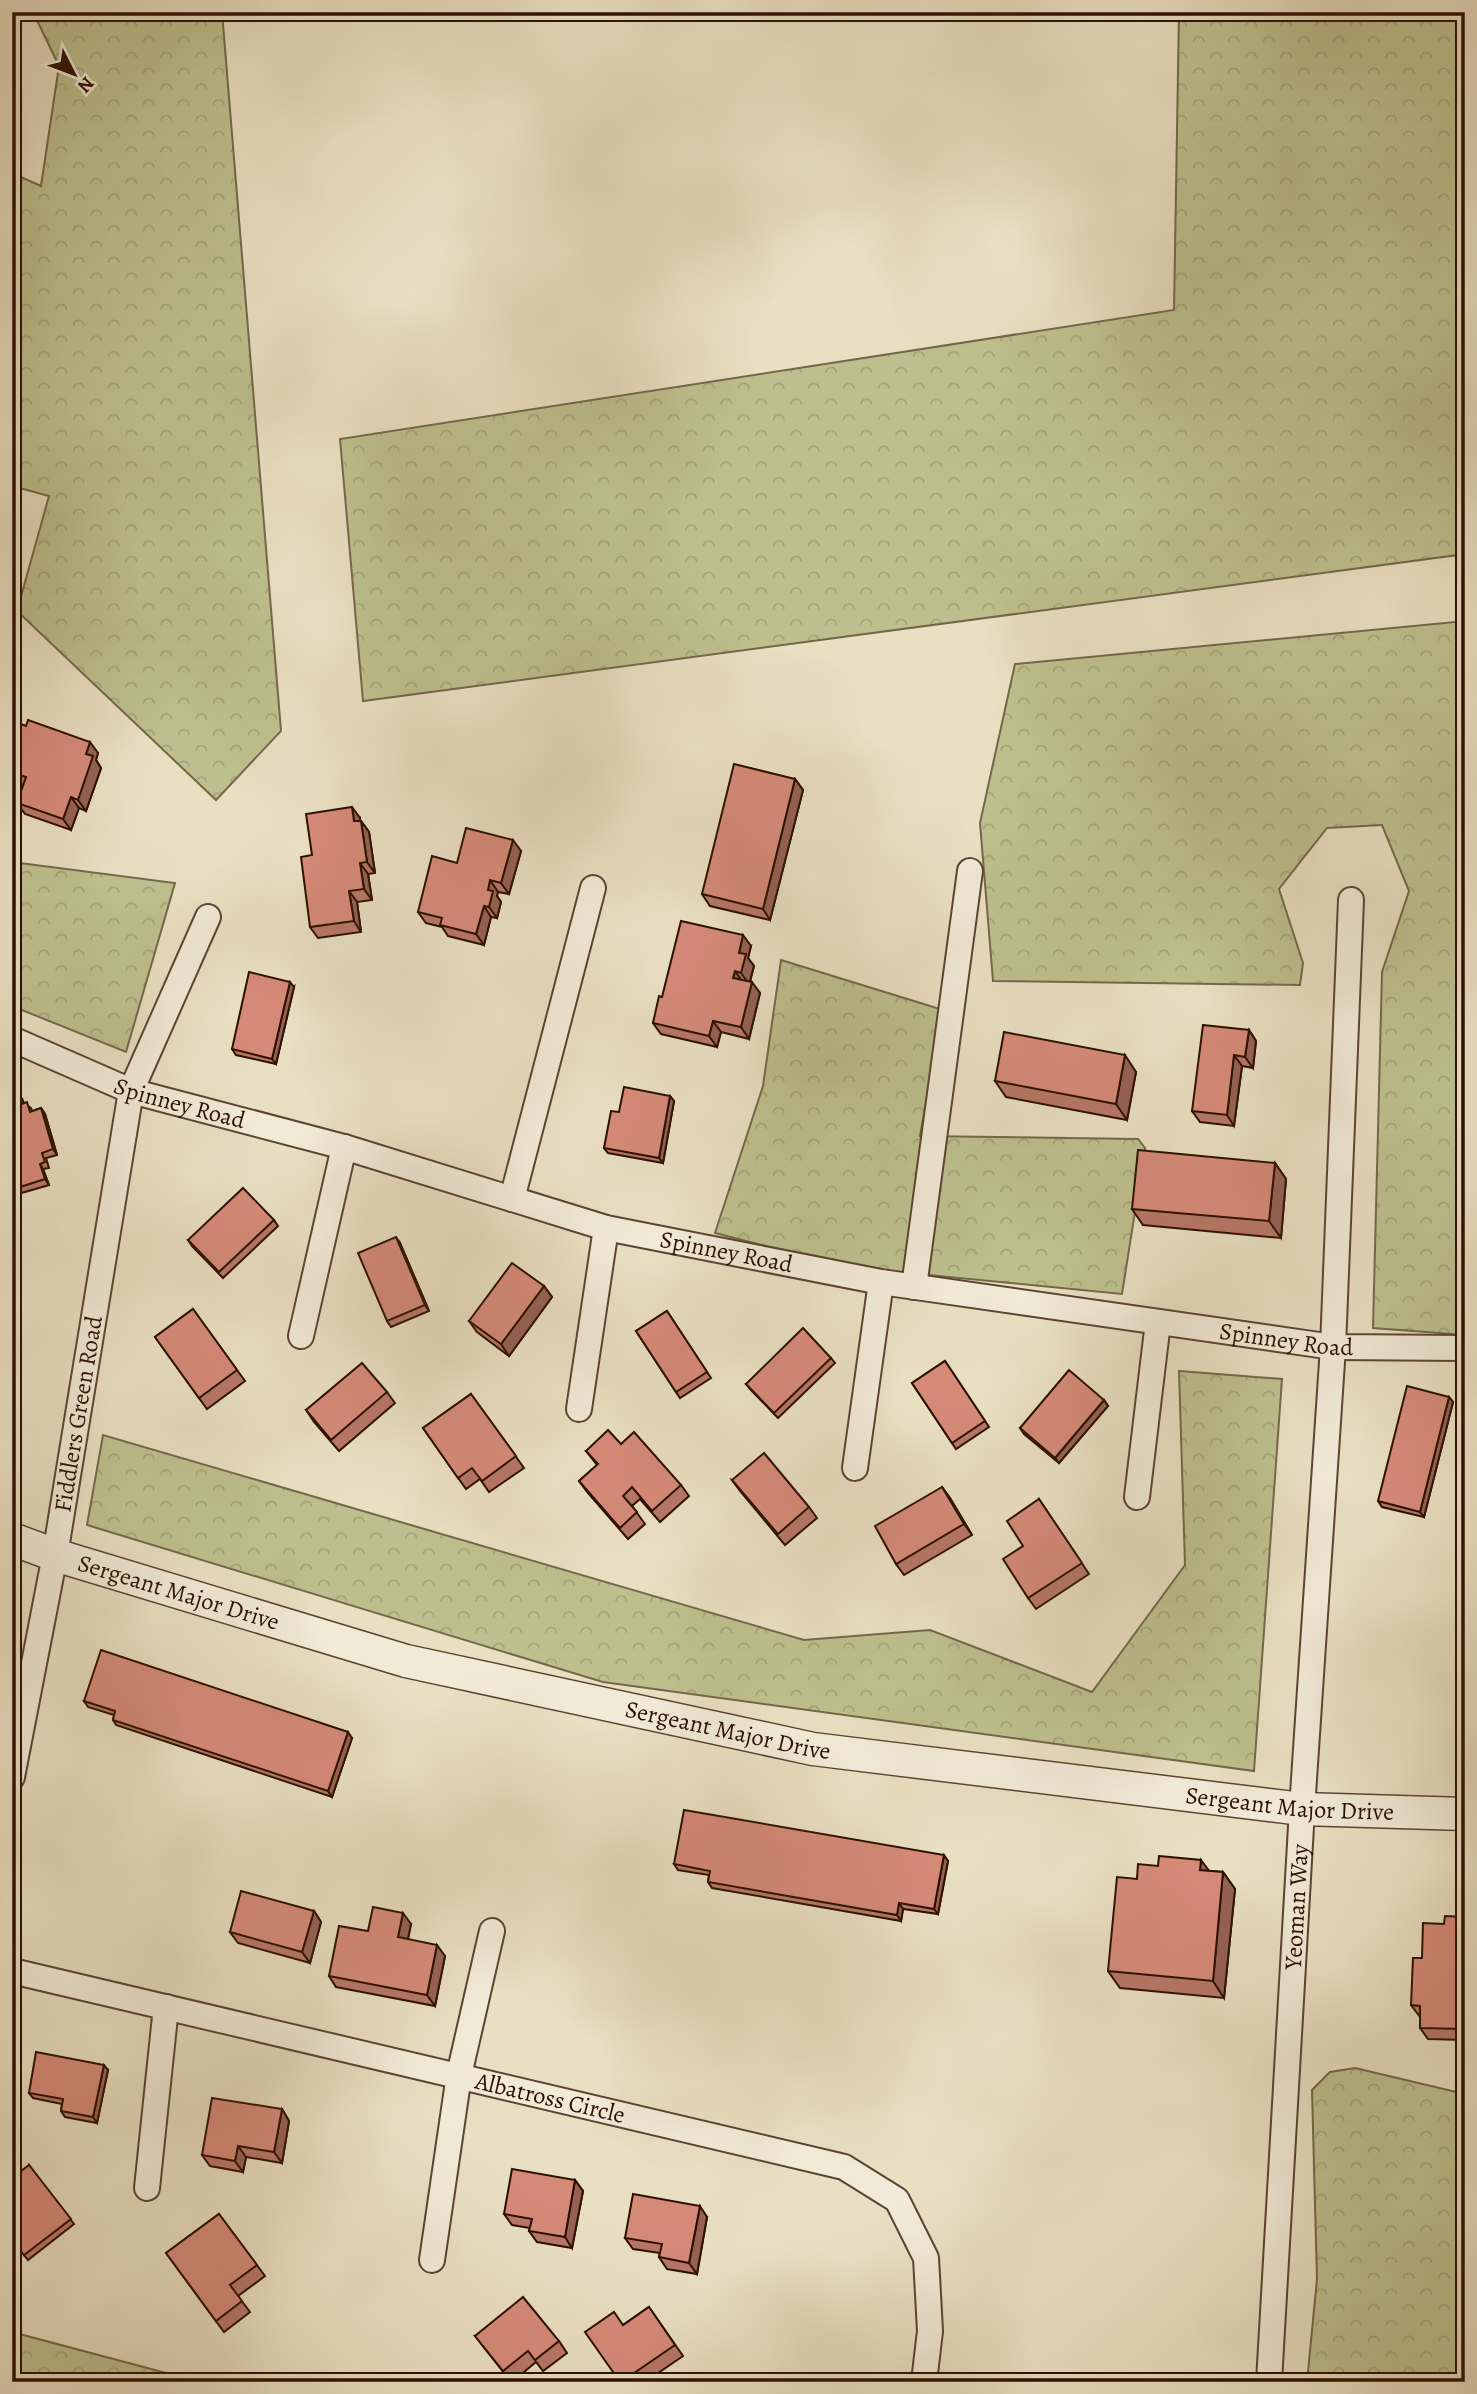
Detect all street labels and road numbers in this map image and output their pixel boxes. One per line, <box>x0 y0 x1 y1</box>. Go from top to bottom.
street label: Spinney Road <box>109 1069 249 1136</box>
street label: Spinney Road <box>657 1223 796 1280</box>
street label: Fiddlers Green Road <box>46 1313 110 1515</box>
street label: Spinney Road <box>1217 1315 1353 1363</box>
street label: Sergeant Major Drive <box>74 1547 283 1638</box>
street label: Sergeant Major Drive <box>622 1693 832 1767</box>
street label: Sergeant Major Drive <box>1184 1779 1394 1828</box>
street label: Yeoman Way <box>1277 1843 1316 1971</box>
street label: Albatross Circle <box>471 2064 628 2131</box>

